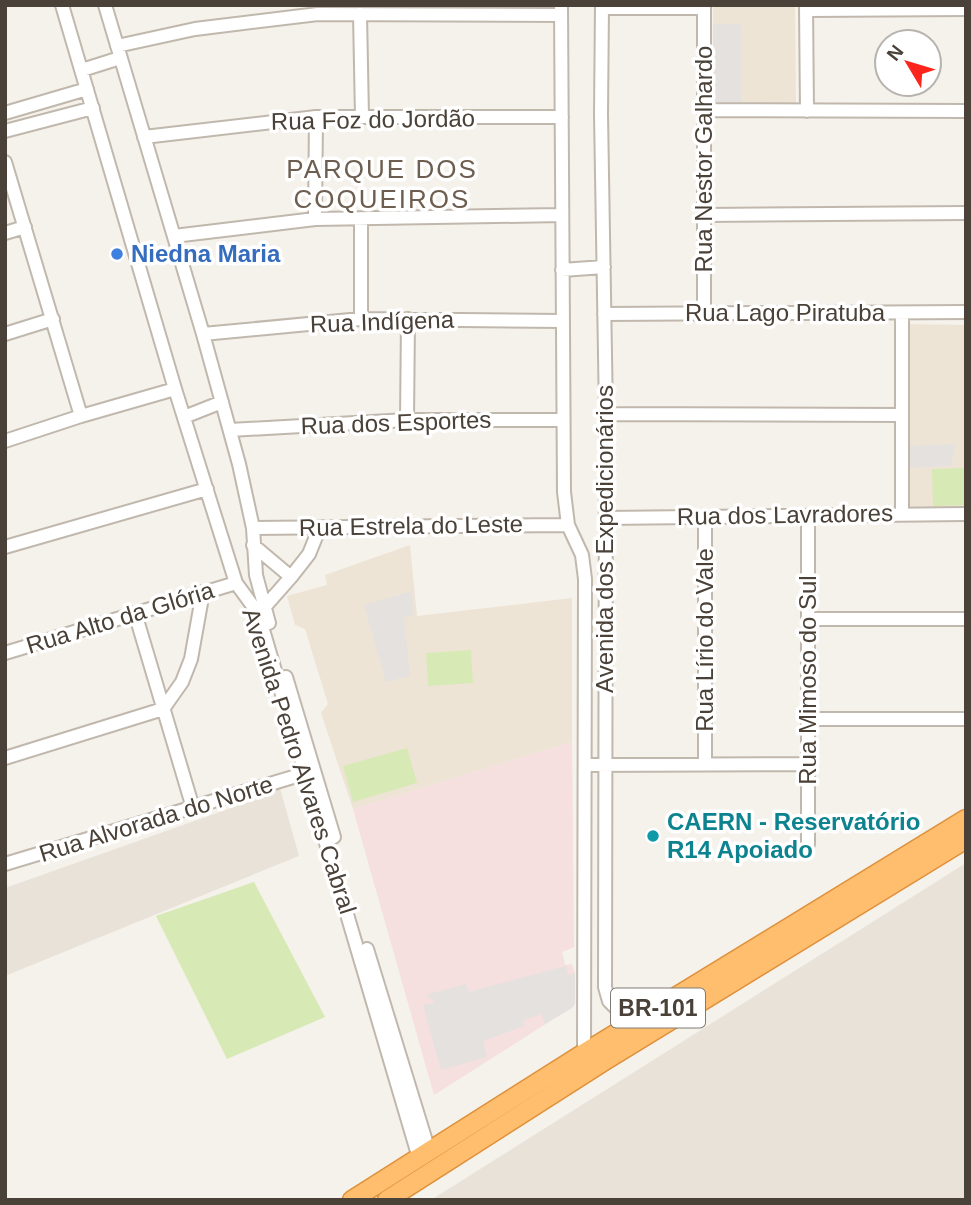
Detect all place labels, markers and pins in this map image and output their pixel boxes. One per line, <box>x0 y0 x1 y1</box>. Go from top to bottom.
place label: Niedna Maria <box>131 240 281 267</box>
marker: Niedna Maria <box>109 246 125 262</box>
place label: CAERN - Reservatório R14 Apoiado <box>667 808 920 863</box>
marker: CAERN - Reservatório R14 Apoiado <box>645 828 661 844</box>

